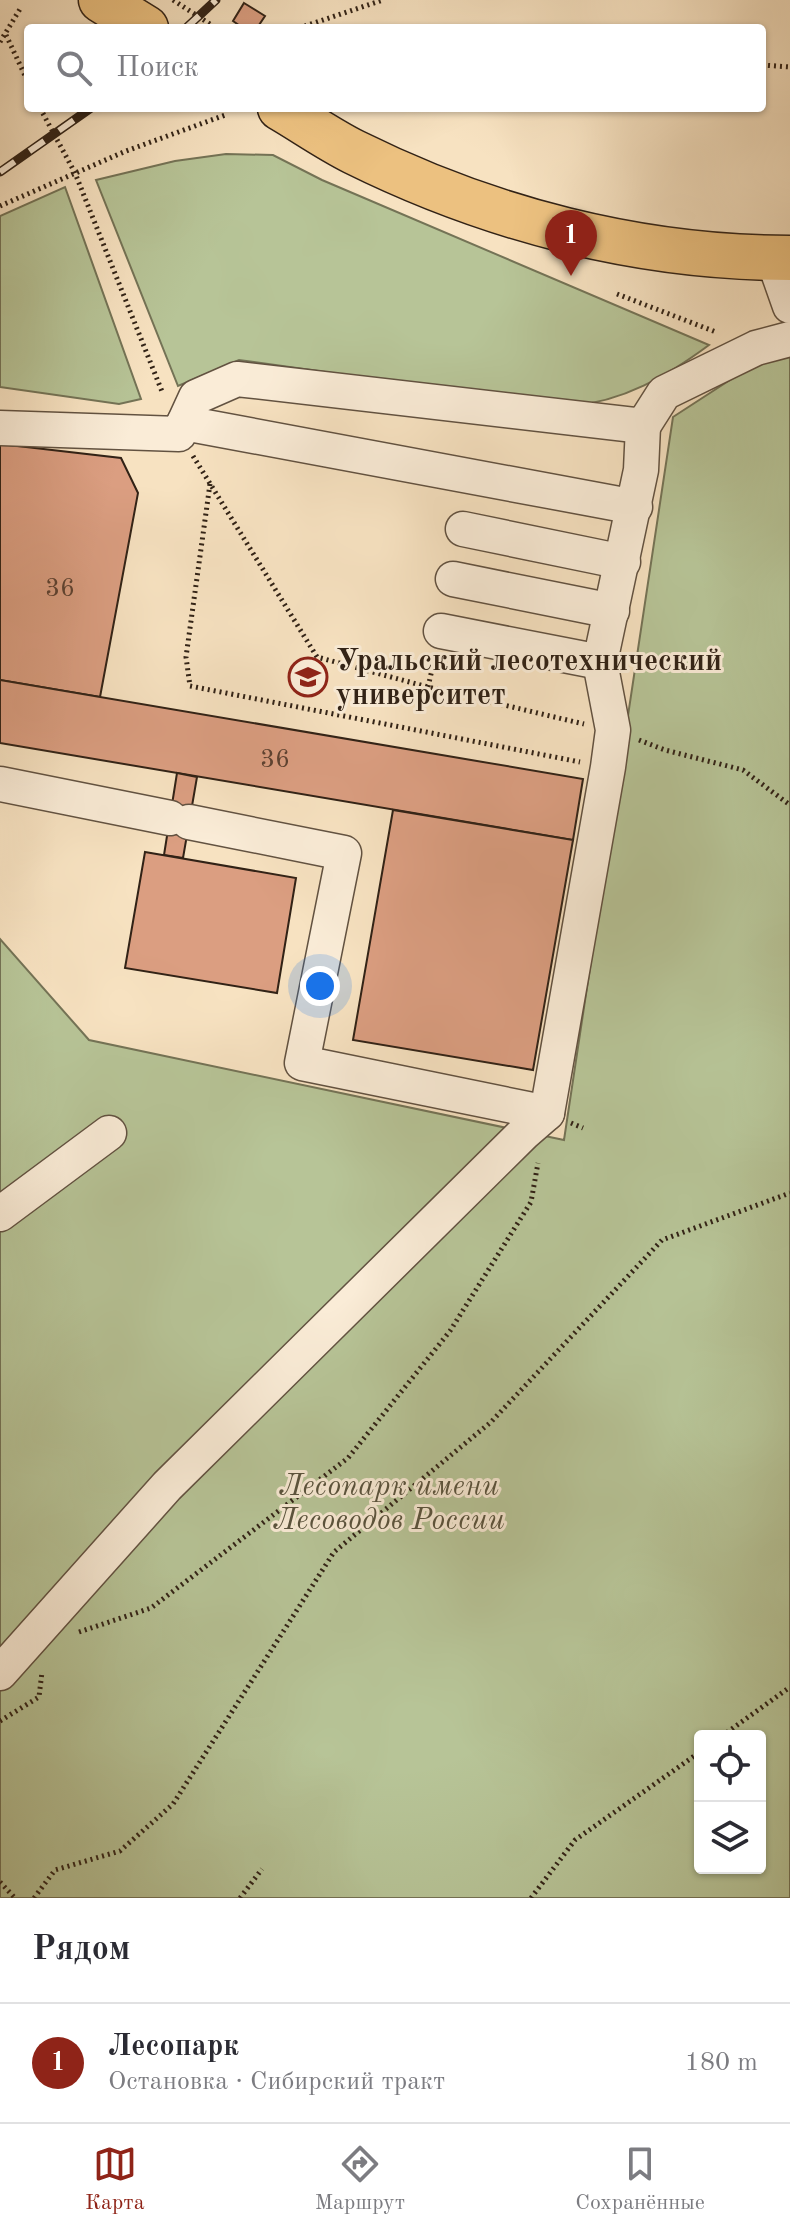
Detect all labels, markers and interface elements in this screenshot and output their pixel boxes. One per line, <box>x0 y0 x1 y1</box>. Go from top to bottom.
search box <box>24 24 766 112</box>
icon: search <box>52 46 96 90</box>
text: Поиск <box>116 53 199 83</box>
pin: 1 <box>545 210 597 276</box>
house number: 36 <box>45 576 75 602</box>
place label: Уральский лесотехнический университет <box>336 647 722 711</box>
school or university icon: Уральский лесотехнический университет <box>287 656 329 698</box>
house number: 36 <box>260 747 290 773</box>
your location <box>300 966 340 1006</box>
park label: Лесопарк имени Лесоводов России <box>273 1472 505 1536</box>
map controls <box>694 1730 766 1874</box>
button: locate <box>694 1730 766 1802</box>
button: layers <box>694 1802 766 1874</box>
text: Рядом <box>32 1933 131 1967</box>
text: Лесопарк <box>108 2032 239 2062</box>
text: 1 <box>50 2050 66 2076</box>
text: 180 m <box>685 2050 758 2076</box>
text: Остановка · Сибирский тракт <box>108 2069 445 2095</box>
tab: Карта <box>85 2142 145 2217</box>
tab: Маршрут <box>315 2142 405 2217</box>
tab: Сохранённые <box>575 2142 705 2217</box>

